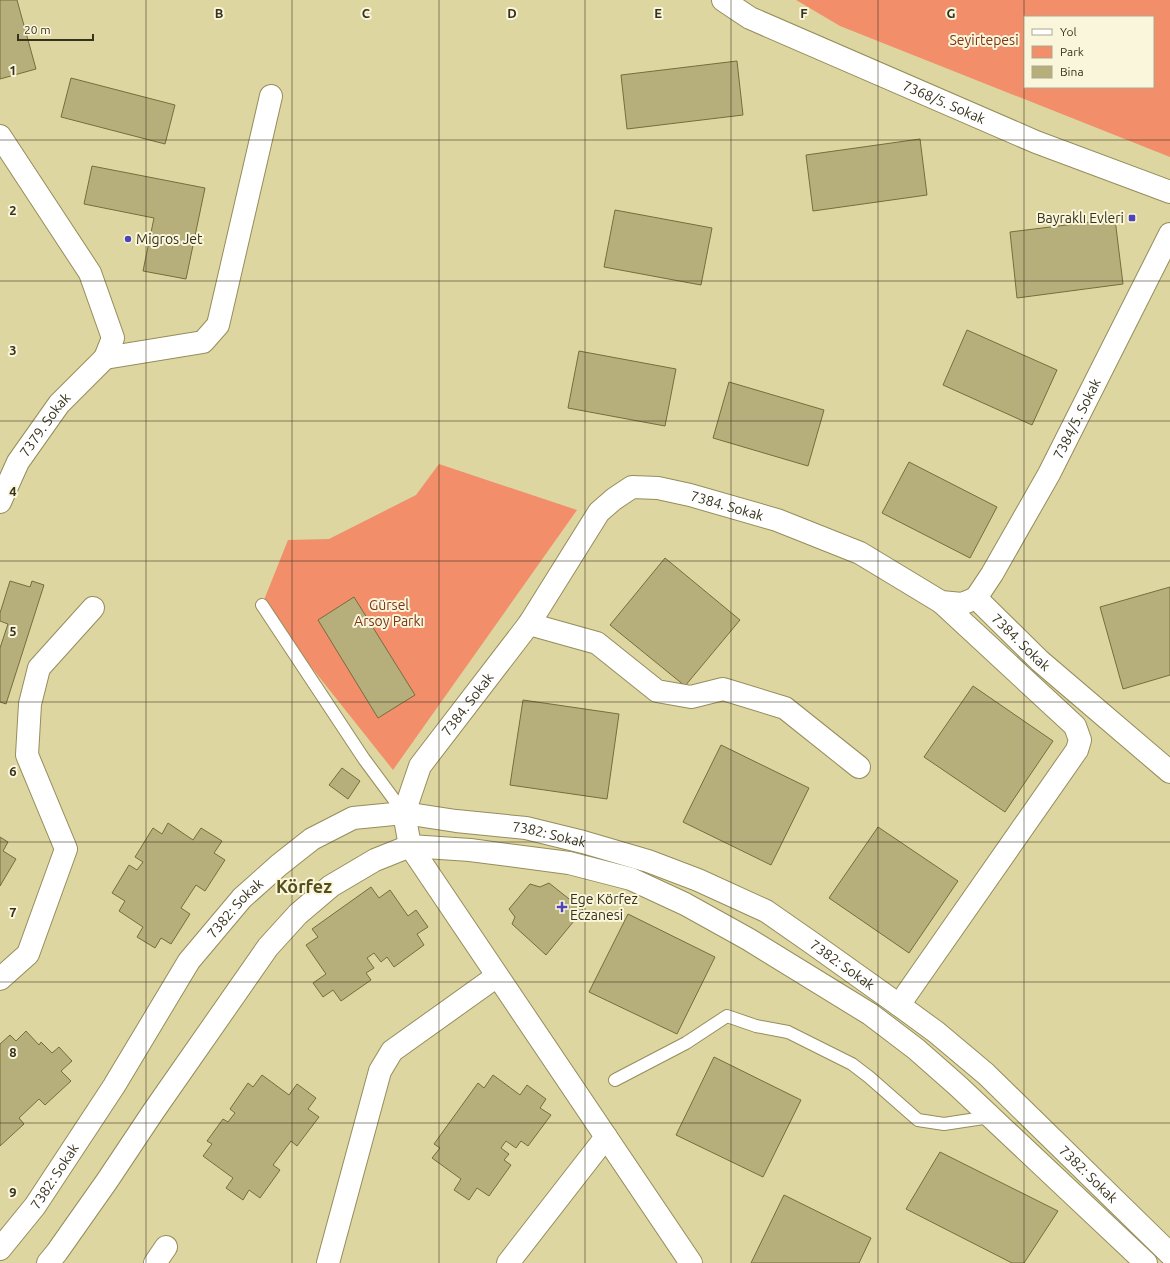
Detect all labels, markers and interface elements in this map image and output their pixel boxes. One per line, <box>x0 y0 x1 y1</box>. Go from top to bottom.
text: B <box>215 6 224 20</box>
text: C <box>362 6 371 20</box>
text: D <box>507 6 517 20</box>
text: E <box>654 6 662 20</box>
text: F <box>800 6 808 20</box>
text: G <box>947 6 956 20</box>
scale bar <box>18 16 93 42</box>
legend <box>1024 16 1154 88</box>
text: 20 m <box>24 23 51 36</box>
text: Yol <box>1060 25 1077 38</box>
park label: Seyirtepesi <box>949 32 1019 48</box>
text: Park <box>1060 45 1084 58</box>
text: 1 <box>9 63 17 77</box>
text: Bina <box>1060 65 1084 78</box>
street label: 7368/5. Sokak <box>900 77 988 127</box>
text: 2 <box>9 203 17 217</box>
place label: Bayraklı Evleri <box>1037 210 1124 226</box>
marker: Bayraklı Evleri <box>1127 213 1137 223</box>
place label: Migros Jet <box>136 231 203 247</box>
marker: Migros Jet <box>123 234 133 244</box>
text: 3 <box>9 343 17 357</box>
street label: 7384/5. Sokak <box>1050 376 1104 462</box>
street label: 7379. Sokak <box>16 389 74 460</box>
text: 4 <box>9 484 17 498</box>
street label: 7384. Sokak <box>689 488 765 524</box>
park label: Gürsel Arsoy Parkı <box>354 597 424 629</box>
street label: 7384. Sokak <box>988 610 1053 674</box>
text: 5 <box>9 624 17 638</box>
street label: 7384. Sokak <box>438 669 497 739</box>
text: 6 <box>9 764 17 778</box>
street label: 7382: Sokak <box>512 819 588 850</box>
street label: 7382: Sokak <box>204 875 266 941</box>
district label: Körfez <box>276 876 332 896</box>
place label: Ege Körfez Eczanesi <box>570 891 638 923</box>
marker: Ege Körfez Eczanesi <box>557 902 567 912</box>
text: 7 <box>9 905 17 919</box>
street label: 7382: Sokak <box>807 936 878 993</box>
text: 8 <box>9 1045 17 1059</box>
street label: 7382: Sokak <box>27 1141 82 1212</box>
street label: 7382: Sokak <box>1056 1142 1121 1206</box>
text: 9 <box>9 1185 17 1199</box>

